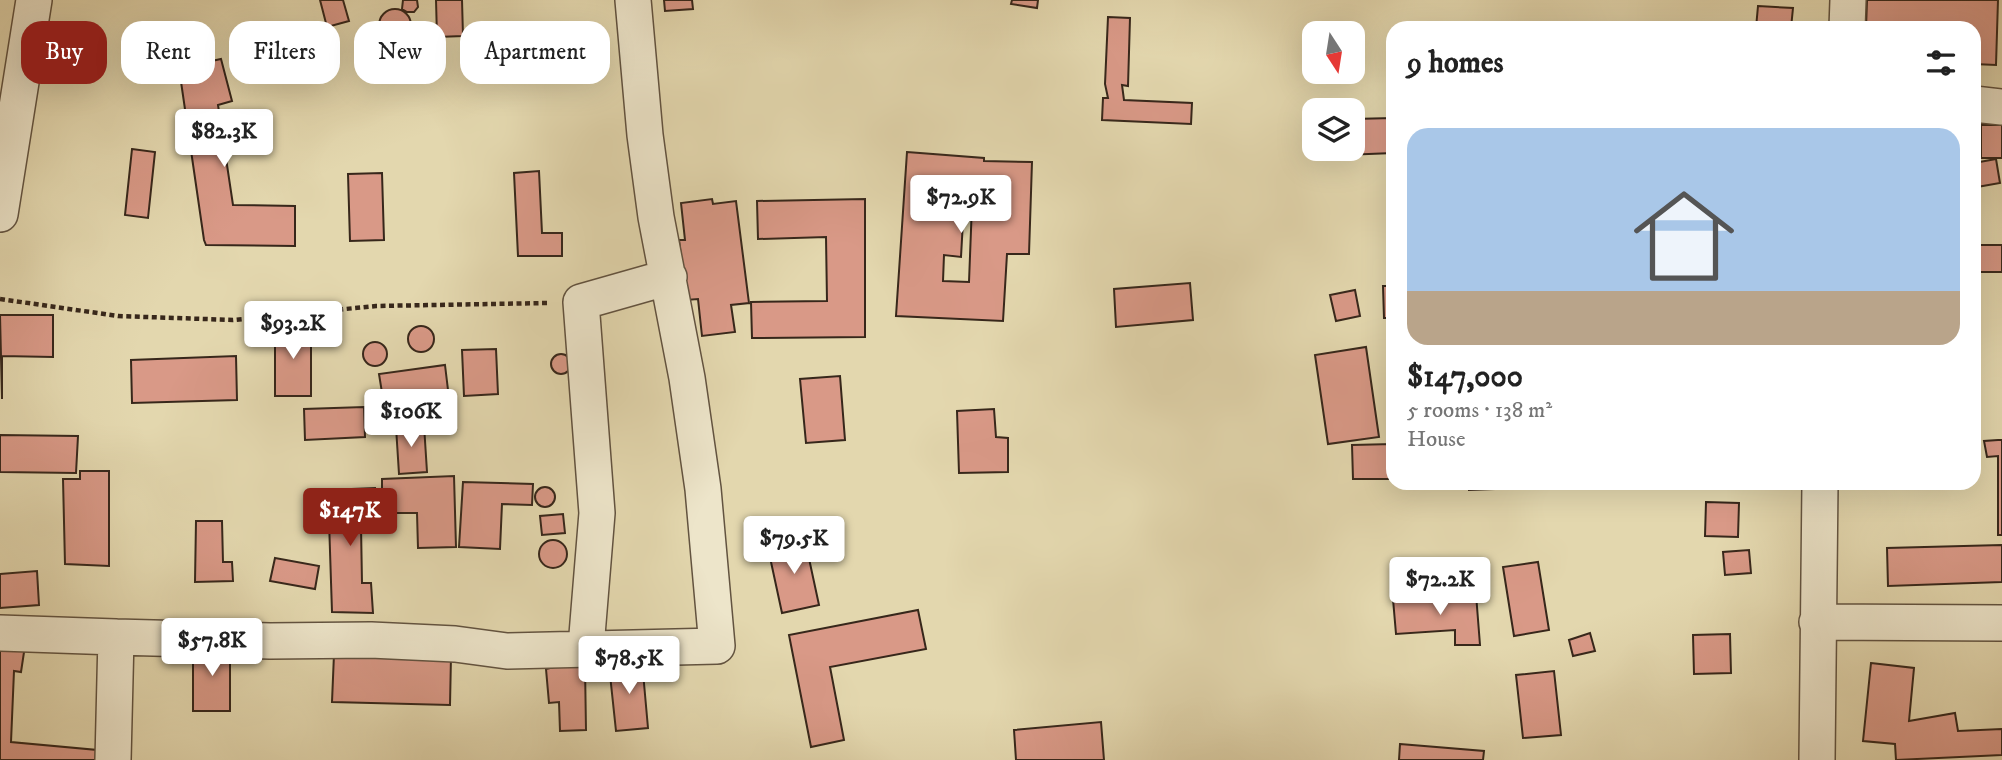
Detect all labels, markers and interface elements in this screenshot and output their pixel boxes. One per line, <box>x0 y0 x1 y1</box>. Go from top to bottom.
chip: Buy <box>21 21 107 84</box>
chip: Rent <box>121 21 215 84</box>
chip: Filters <box>229 21 340 84</box>
chip: New <box>354 21 446 84</box>
chip: Apartment <box>460 21 610 84</box>
north arrow <box>1302 21 1365 84</box>
map controls <box>1302 21 1365 161</box>
icon: filters <box>1922 44 1960 82</box>
text: 9 homes <box>1407 45 1504 82</box>
button: layers <box>1302 98 1365 161</box>
pin: $82.3K <box>167 110 281 169</box>
text: $82.3K <box>191 117 257 146</box>
icon: home <box>1621 173 1747 299</box>
pin: $72.9K <box>904 176 1018 235</box>
text: $72.9K <box>926 183 996 212</box>
pin: $93.2K <box>236 302 350 361</box>
text: $93.2K <box>260 309 326 338</box>
text: $147,000 <box>1407 359 1523 396</box>
pin: $106K <box>362 390 460 449</box>
text: 5 rooms · 138 m² <box>1407 396 1552 425</box>
text: $106K <box>380 397 442 426</box>
text: House <box>1407 425 1465 454</box>
pin: $147K <box>301 489 399 548</box>
text: $147K <box>319 496 381 525</box>
pin: $79.5K <box>737 516 851 576</box>
text: $79.5K <box>760 524 828 553</box>
pin: $72.2K <box>1383 558 1497 617</box>
text: $72.2K <box>1405 565 1475 594</box>
pin: $57.8K <box>155 618 269 678</box>
text: $57.8K <box>177 626 247 655</box>
pin: $78.5K <box>572 636 686 696</box>
text: $78.5K <box>595 644 663 673</box>

